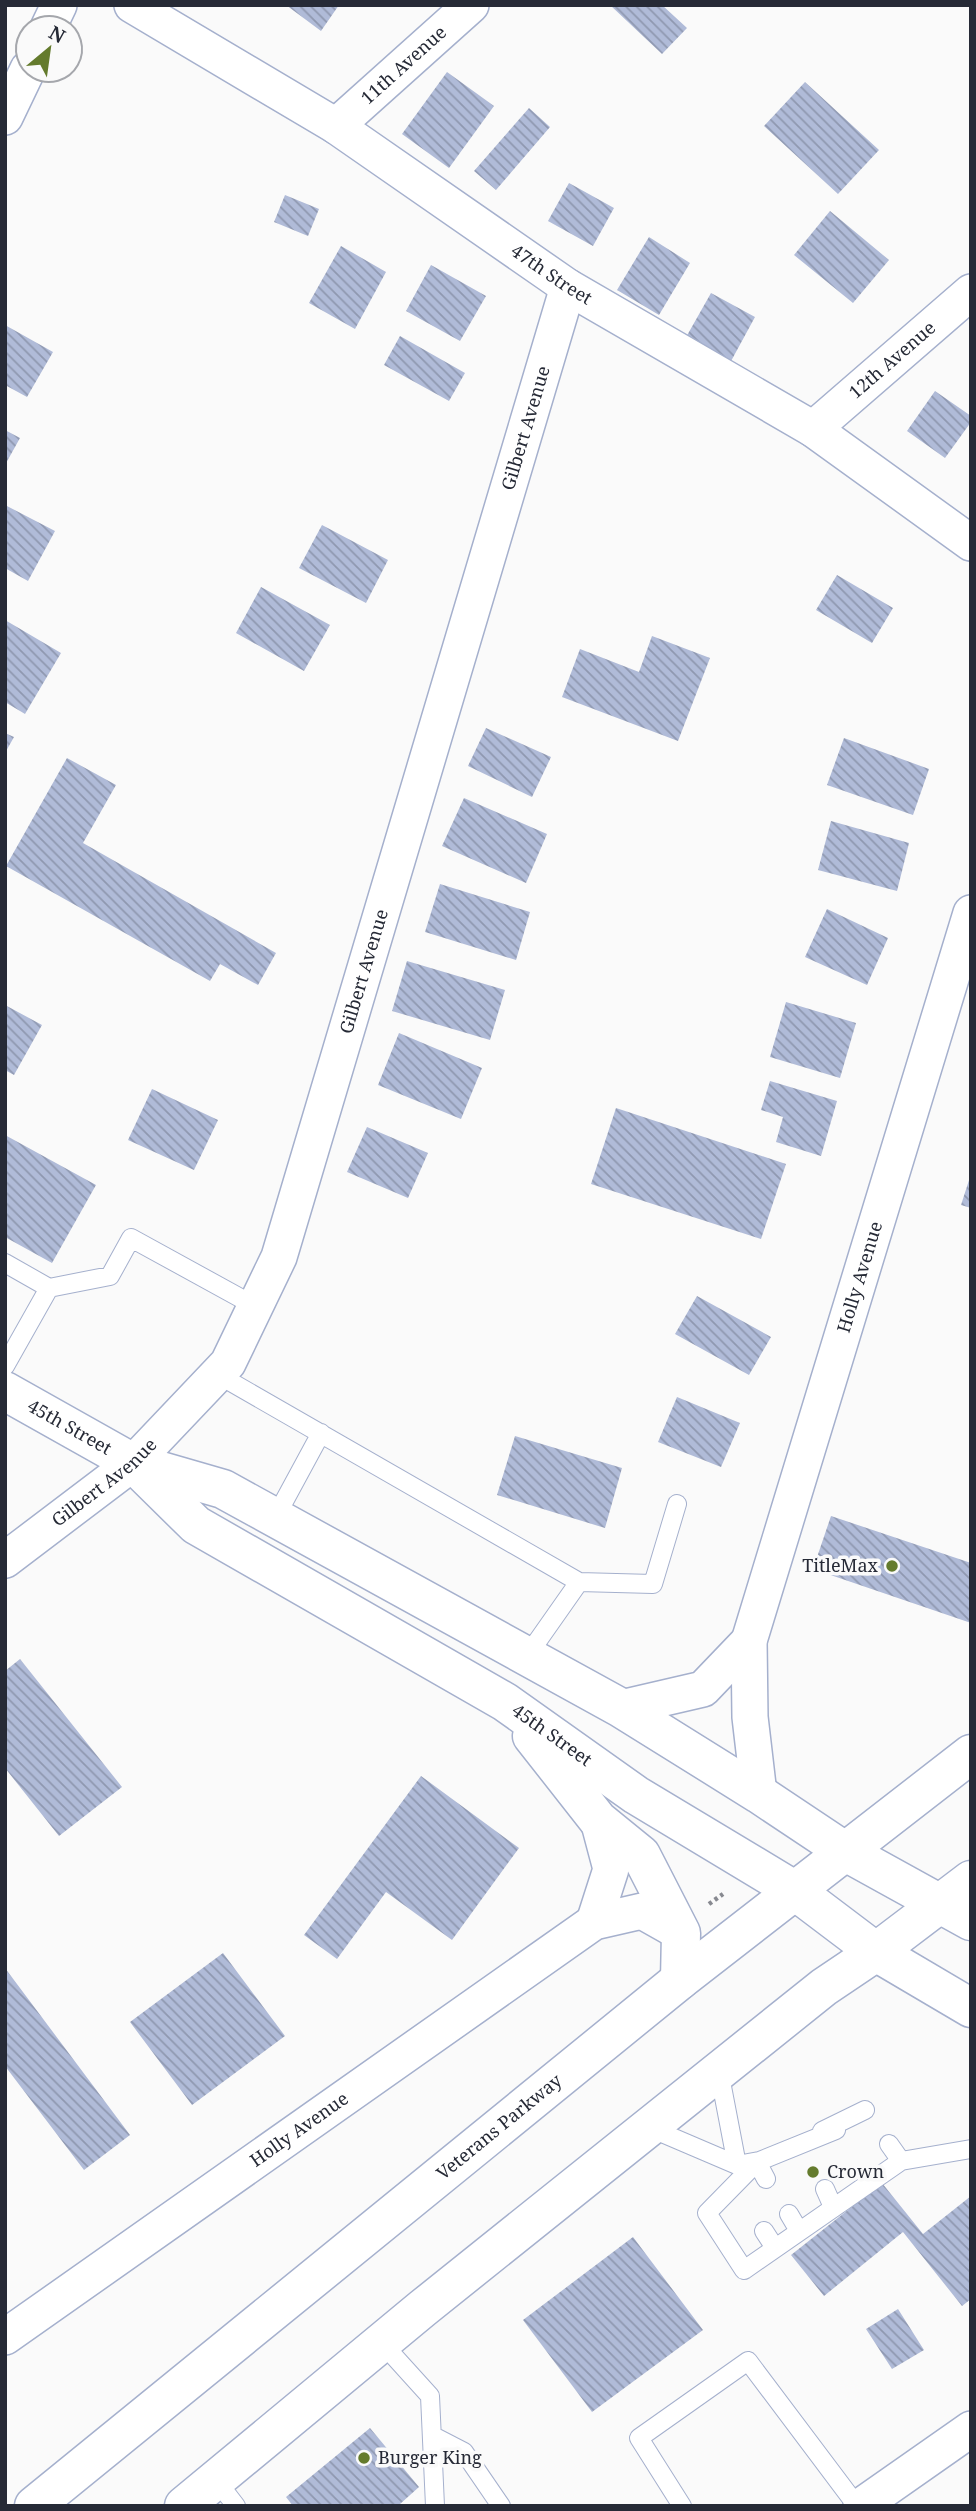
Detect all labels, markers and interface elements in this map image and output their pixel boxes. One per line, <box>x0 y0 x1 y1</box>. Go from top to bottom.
north arrow <box>14 14 84 84</box>
text: N <box>44 19 70 49</box>
street label: 11th Avenue <box>355 20 451 109</box>
street label: 47th Street <box>507 238 597 309</box>
street label: 12th Avenue <box>843 315 940 404</box>
street label: Gilbert Avenue <box>495 363 555 493</box>
street label: Gilbert Avenue <box>333 906 393 1036</box>
street label: Holly Avenue <box>831 1218 887 1335</box>
street label: 45th Street <box>24 1393 116 1460</box>
street label: Gilbert Avenue <box>46 1432 162 1532</box>
place label: TitleMax <box>802 1553 879 1577</box>
marker: TitleMax <box>884 1558 900 1574</box>
street label: 45th Street <box>508 1698 597 1771</box>
street label: Veterans Parkway <box>431 2068 567 2185</box>
street label: Holly Avenue <box>245 2086 353 2172</box>
place label: Crown <box>827 2159 884 2183</box>
marker: Crown <box>805 2164 821 2180</box>
place label: Burger King <box>378 2445 482 2469</box>
marker: Burger King <box>356 2450 372 2466</box>

